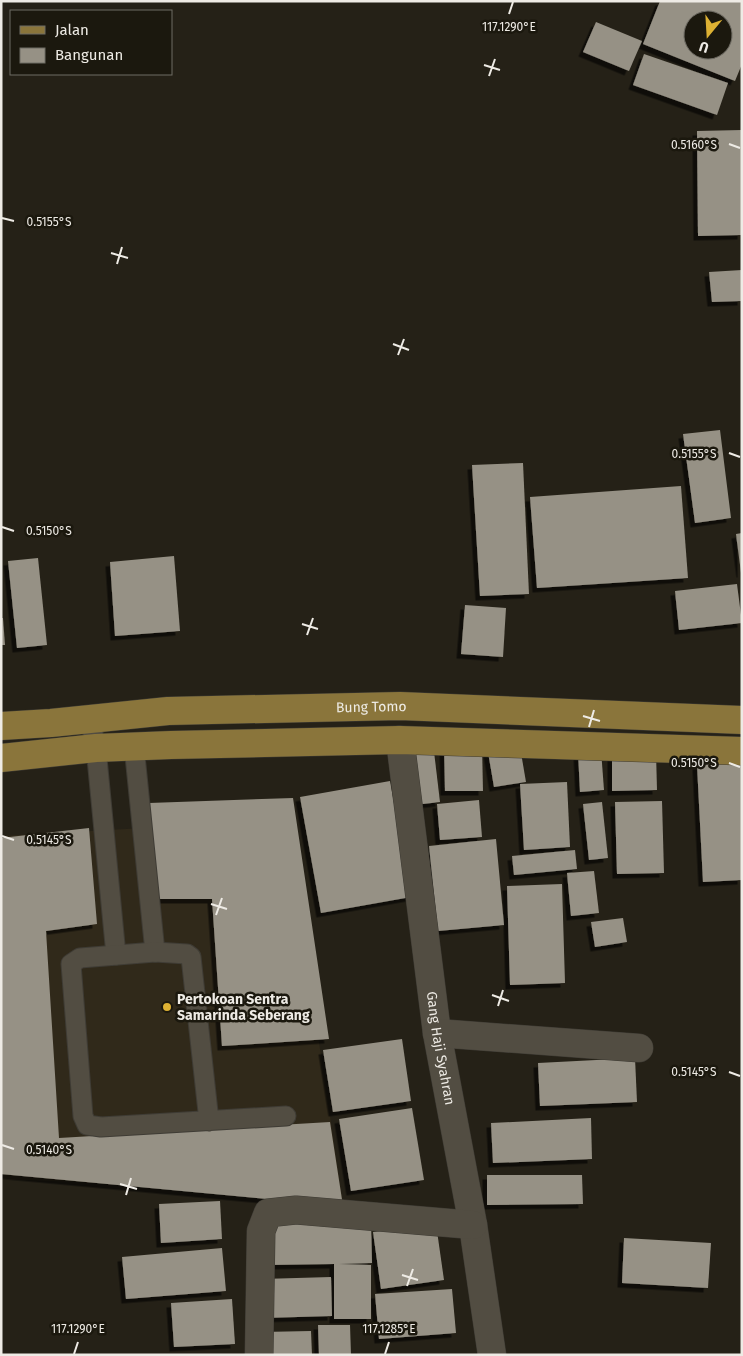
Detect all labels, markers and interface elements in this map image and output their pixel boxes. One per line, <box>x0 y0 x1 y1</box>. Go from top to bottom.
legend <box>10 10 172 75</box>
north arrow <box>683 10 733 60</box>
text: 117.1290°E <box>482 20 536 34</box>
text: Jalan <box>55 21 89 39</box>
text: U <box>697 37 711 56</box>
text: Bangunan <box>55 46 123 64</box>
text: 0.5160°S <box>671 138 718 152</box>
text: 0.5155°S <box>27 215 72 229</box>
text: 0.5155°S <box>672 447 717 461</box>
text: 0.5150°S <box>26 524 72 538</box>
street label: Bung Tomo <box>336 697 407 716</box>
text: 0.5150°S <box>671 756 717 770</box>
text: 0.5145°S <box>26 833 72 847</box>
street label: Gang Haji Syahran <box>423 990 459 1107</box>
place label: Pertokoan Sentra Samarinda Seberang <box>177 991 310 1024</box>
marker: Pertokoan Sentra Samarinda Seberang <box>161 1001 173 1013</box>
text: 0.5145°S <box>671 1065 717 1079</box>
text: 0.5140°S <box>26 1143 73 1157</box>
text: 117.1290°E <box>51 1322 105 1336</box>
text: 117.1285°E <box>362 1322 416 1336</box>

